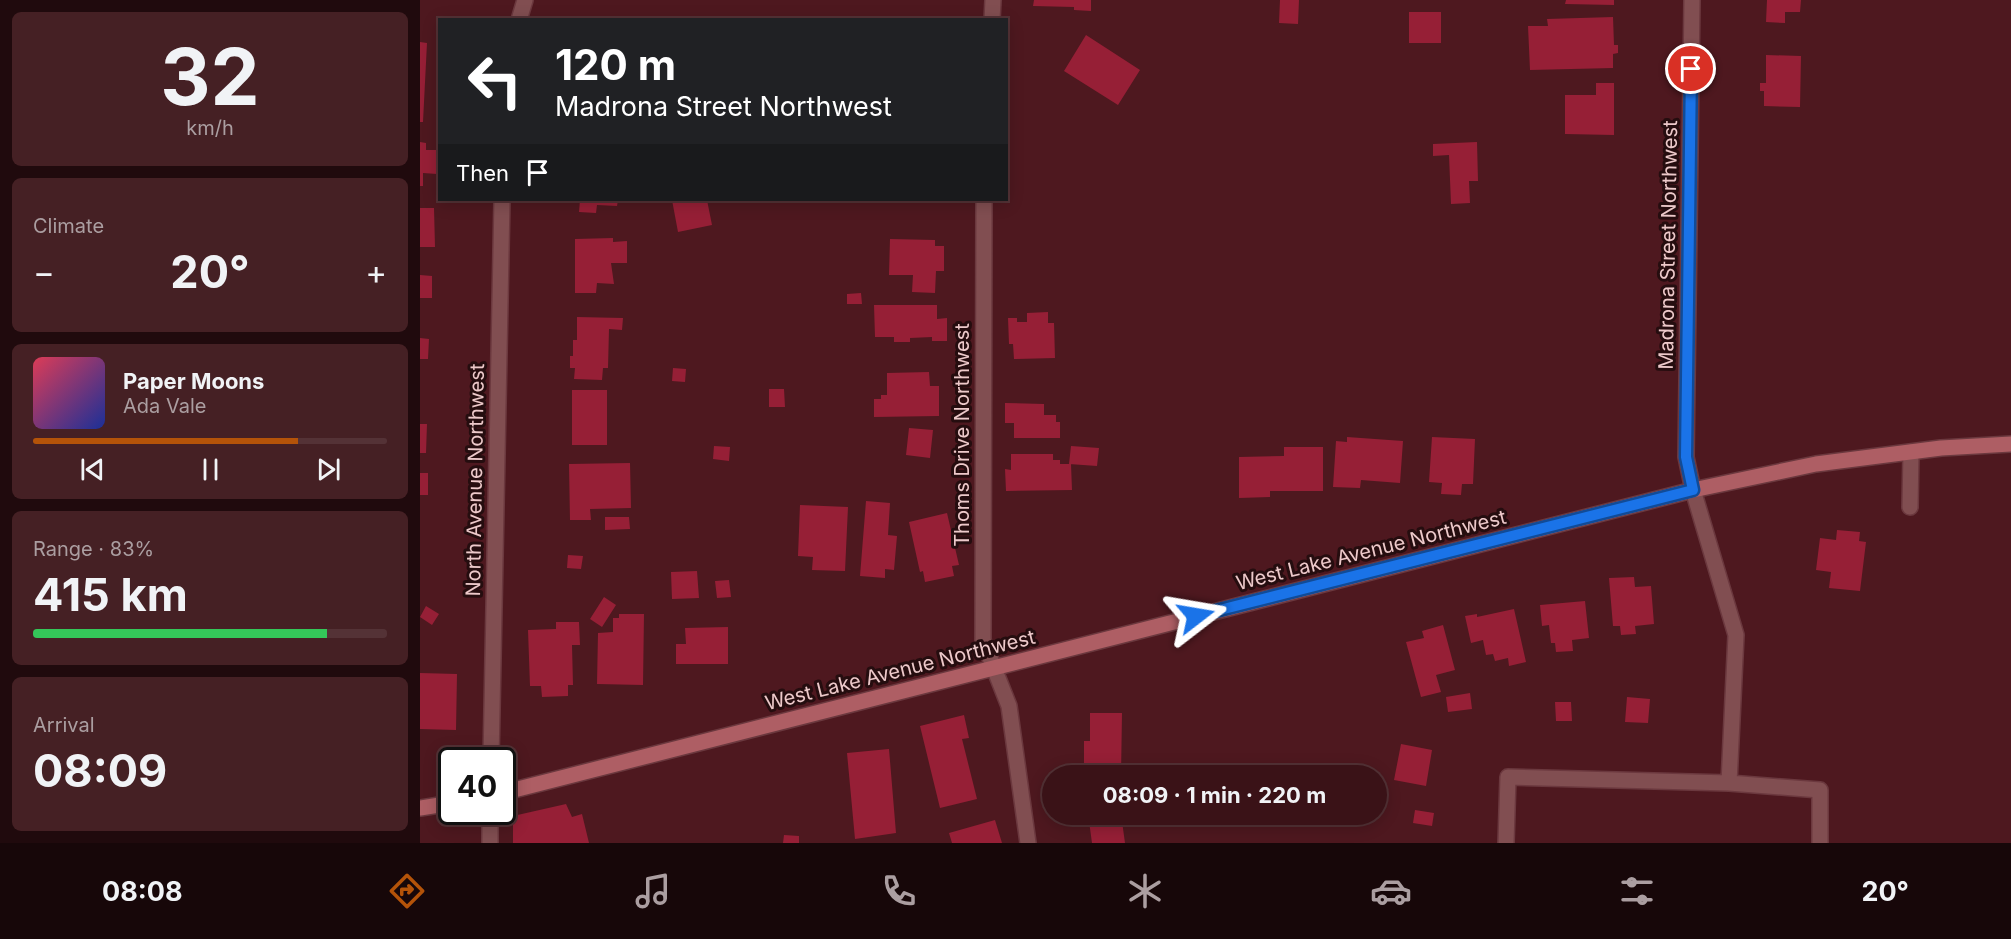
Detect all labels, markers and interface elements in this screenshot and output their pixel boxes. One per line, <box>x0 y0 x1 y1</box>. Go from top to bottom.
text: 32 <box>160 29 260 124</box>
text: 120 m <box>555 39 676 90</box>
icon: left <box>456 42 534 120</box>
pin <box>1665 43 1716 94</box>
icon: arrive <box>1674 52 1707 85</box>
text: Madrona Street Northwest <box>555 90 892 123</box>
text: km/h <box>186 116 234 140</box>
street label: Madrona Street Northwest <box>1654 120 1682 370</box>
icon: arrive <box>521 156 554 189</box>
text: Then <box>456 160 509 186</box>
text: Climate <box>33 214 104 238</box>
text: 20° <box>170 244 250 299</box>
text: − <box>33 252 55 292</box>
text: + <box>365 252 387 292</box>
street label: Thoms Drive Northwest <box>950 323 974 547</box>
street label: North Avenue Northwest <box>461 363 489 597</box>
text: Paper Moons <box>123 368 264 394</box>
text: Ada Vale <box>123 394 206 418</box>
icon: previous <box>76 453 109 486</box>
icon: pause <box>194 453 227 486</box>
icon: next <box>312 453 345 486</box>
street label: West Lake Avenue Northwest <box>1234 505 1509 595</box>
text: Range · 83% <box>33 537 154 561</box>
text: 415 km <box>33 567 188 622</box>
position arrow <box>1164 584 1228 648</box>
street label: West Lake Avenue Northwest <box>763 625 1038 715</box>
text: Arrival <box>33 713 95 737</box>
text: 08:09 <box>33 743 167 798</box>
speed limit sign: 40 <box>438 747 516 825</box>
text: 08:09 · 1 min · 220 m <box>1103 782 1326 808</box>
icon: directions <box>386 870 428 912</box>
icon: music <box>632 870 674 912</box>
icon: phone <box>878 870 920 912</box>
icon: climate <box>1124 870 1166 912</box>
icon: car <box>1370 870 1412 912</box>
icon: filters <box>1616 870 1658 912</box>
text: 08:08 <box>102 875 183 908</box>
text: 20° <box>1861 875 1909 908</box>

